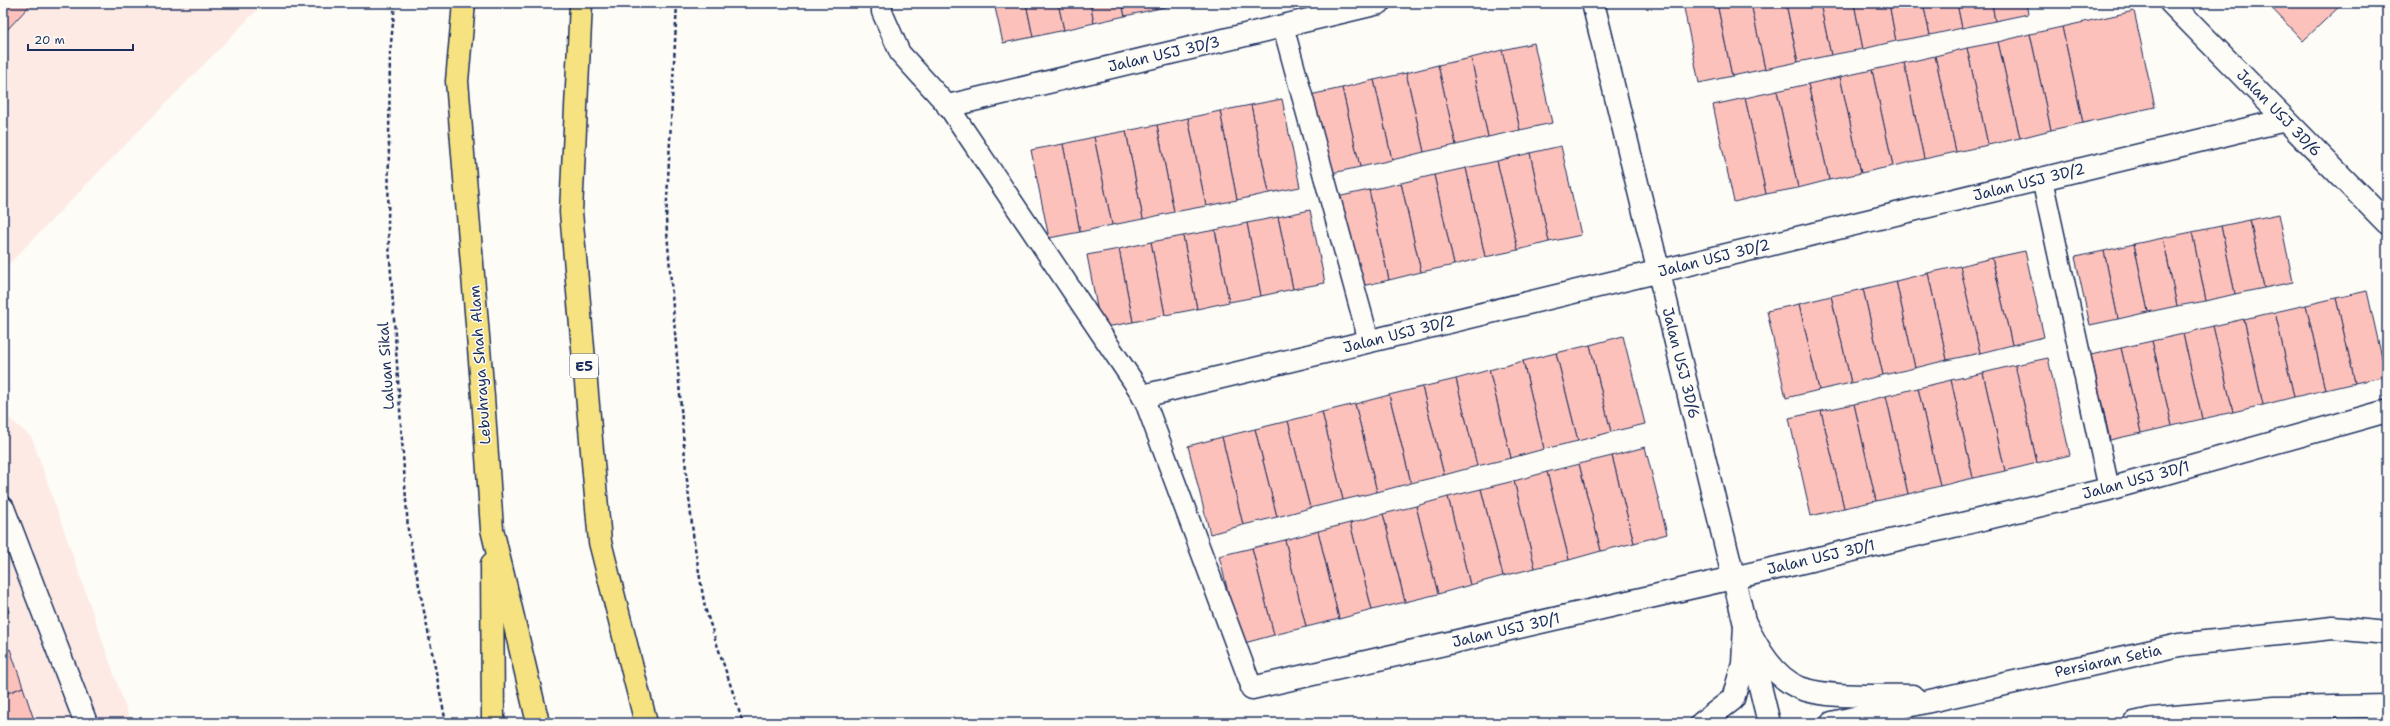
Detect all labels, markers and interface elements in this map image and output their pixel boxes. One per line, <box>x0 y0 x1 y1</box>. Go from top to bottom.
scale bar <box>28 26 133 52</box>
street label: Jalan USJ 3D/3 <box>1106 31 1222 77</box>
text: 20 m <box>34 32 65 48</box>
street label: Jalan USJ 3D/6 <box>2232 65 2326 161</box>
street label: Jalan USJ 3D/2 <box>1971 158 2087 206</box>
street label: Jalan USJ 3D/2 <box>1656 234 1772 282</box>
street label: Lebuhraya Shah Alam <box>464 285 496 445</box>
street label: Jalan USJ 3D/6 <box>1658 305 1704 421</box>
street label: Jalan USJ 3D/2 <box>1341 310 1457 358</box>
street label: Laluan Sikal <box>373 321 399 411</box>
road number: E5 <box>570 354 598 378</box>
street label: Jalan USJ 3D/1 <box>2080 456 2192 504</box>
street label: Jalan USJ 3D/1 <box>1765 535 1877 579</box>
street label: Jalan USJ 3D/1 <box>1450 608 1562 652</box>
street label: Persiaran Setia <box>2053 640 2164 682</box>

